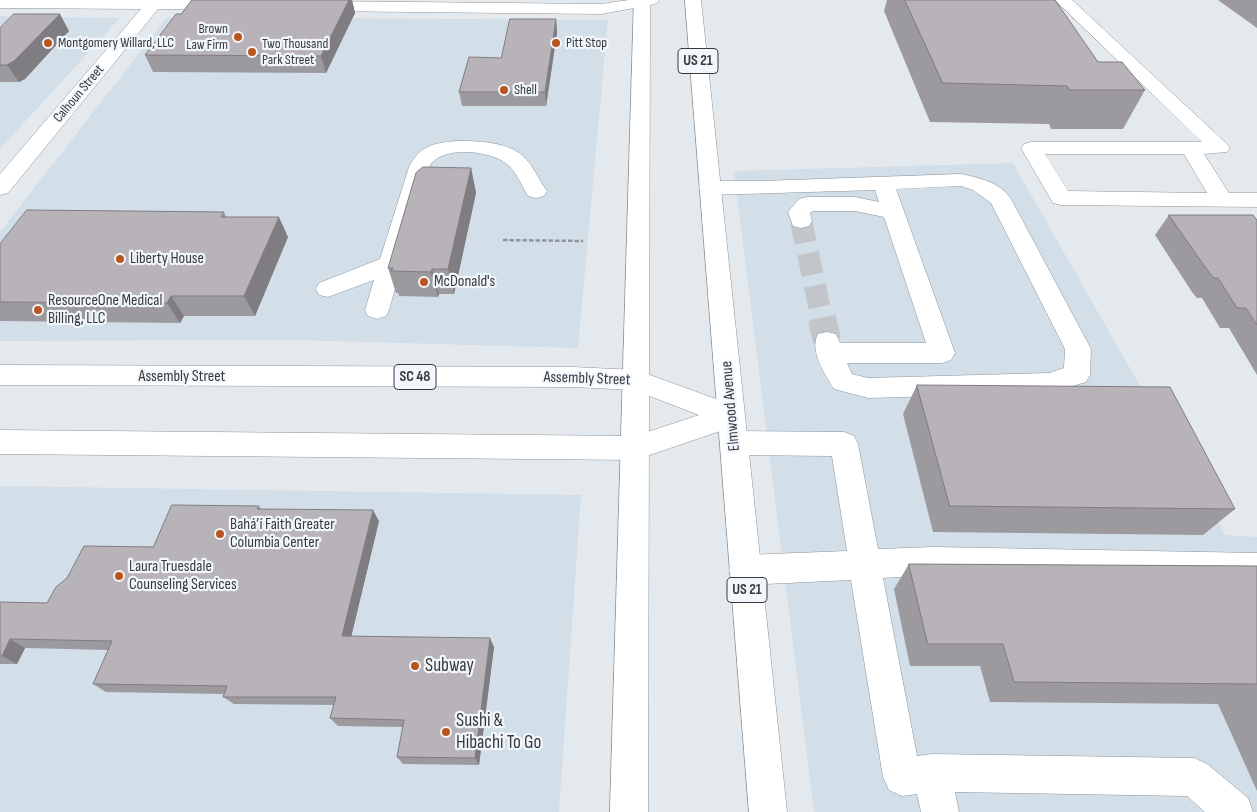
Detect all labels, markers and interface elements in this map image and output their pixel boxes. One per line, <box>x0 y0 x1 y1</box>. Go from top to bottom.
place label: Brown Law Firm <box>186 21 228 54</box>
marker: Brown Law Firm <box>232 31 244 43</box>
place label: Montgomery Willard, LLC <box>58 35 174 51</box>
place label: Pitt Stop <box>566 35 607 51</box>
place label: Two Thousand Park Street <box>262 36 328 68</box>
marker: Montgomery Willard, LLC <box>42 37 54 49</box>
marker: Pitt Stop <box>550 37 562 49</box>
marker: Two Thousand Park Street <box>246 46 258 58</box>
road number: US 21 <box>678 48 718 74</box>
street label: Calhoun Street <box>50 62 108 126</box>
place label: Shell <box>514 82 537 98</box>
marker: Shell <box>498 84 510 96</box>
place label: Liberty House <box>130 249 204 269</box>
marker: Liberty House <box>114 253 126 265</box>
place label: McDonald's <box>434 272 495 292</box>
marker: McDonald's <box>418 276 430 288</box>
place label: ResourceOne Medical Billing, LLC <box>48 291 162 329</box>
marker: ResourceOne Medical Billing, LLC <box>32 304 44 316</box>
street label: Elmwood Avenue <box>717 360 745 452</box>
road number: SC 48 <box>394 364 436 390</box>
street label: Assembly Street <box>138 367 226 387</box>
street label: Assembly Street <box>543 368 631 390</box>
place label: Bahá’í Faith Greater Columbia Center <box>230 515 335 553</box>
marker: Bahá’í Faith Greater Columbia Center <box>214 528 226 540</box>
place label: Laura Truesdale Counseling Services <box>129 557 237 595</box>
marker: Laura Truesdale Counseling Services <box>113 570 125 582</box>
road number: US 21 <box>727 578 767 602</box>
place label: Subway <box>425 655 474 677</box>
marker: Subway <box>409 660 421 672</box>
place label: Sushi & Hibachi To Go <box>456 710 541 754</box>
marker: Sushi & Hibachi To Go <box>440 726 452 738</box>

